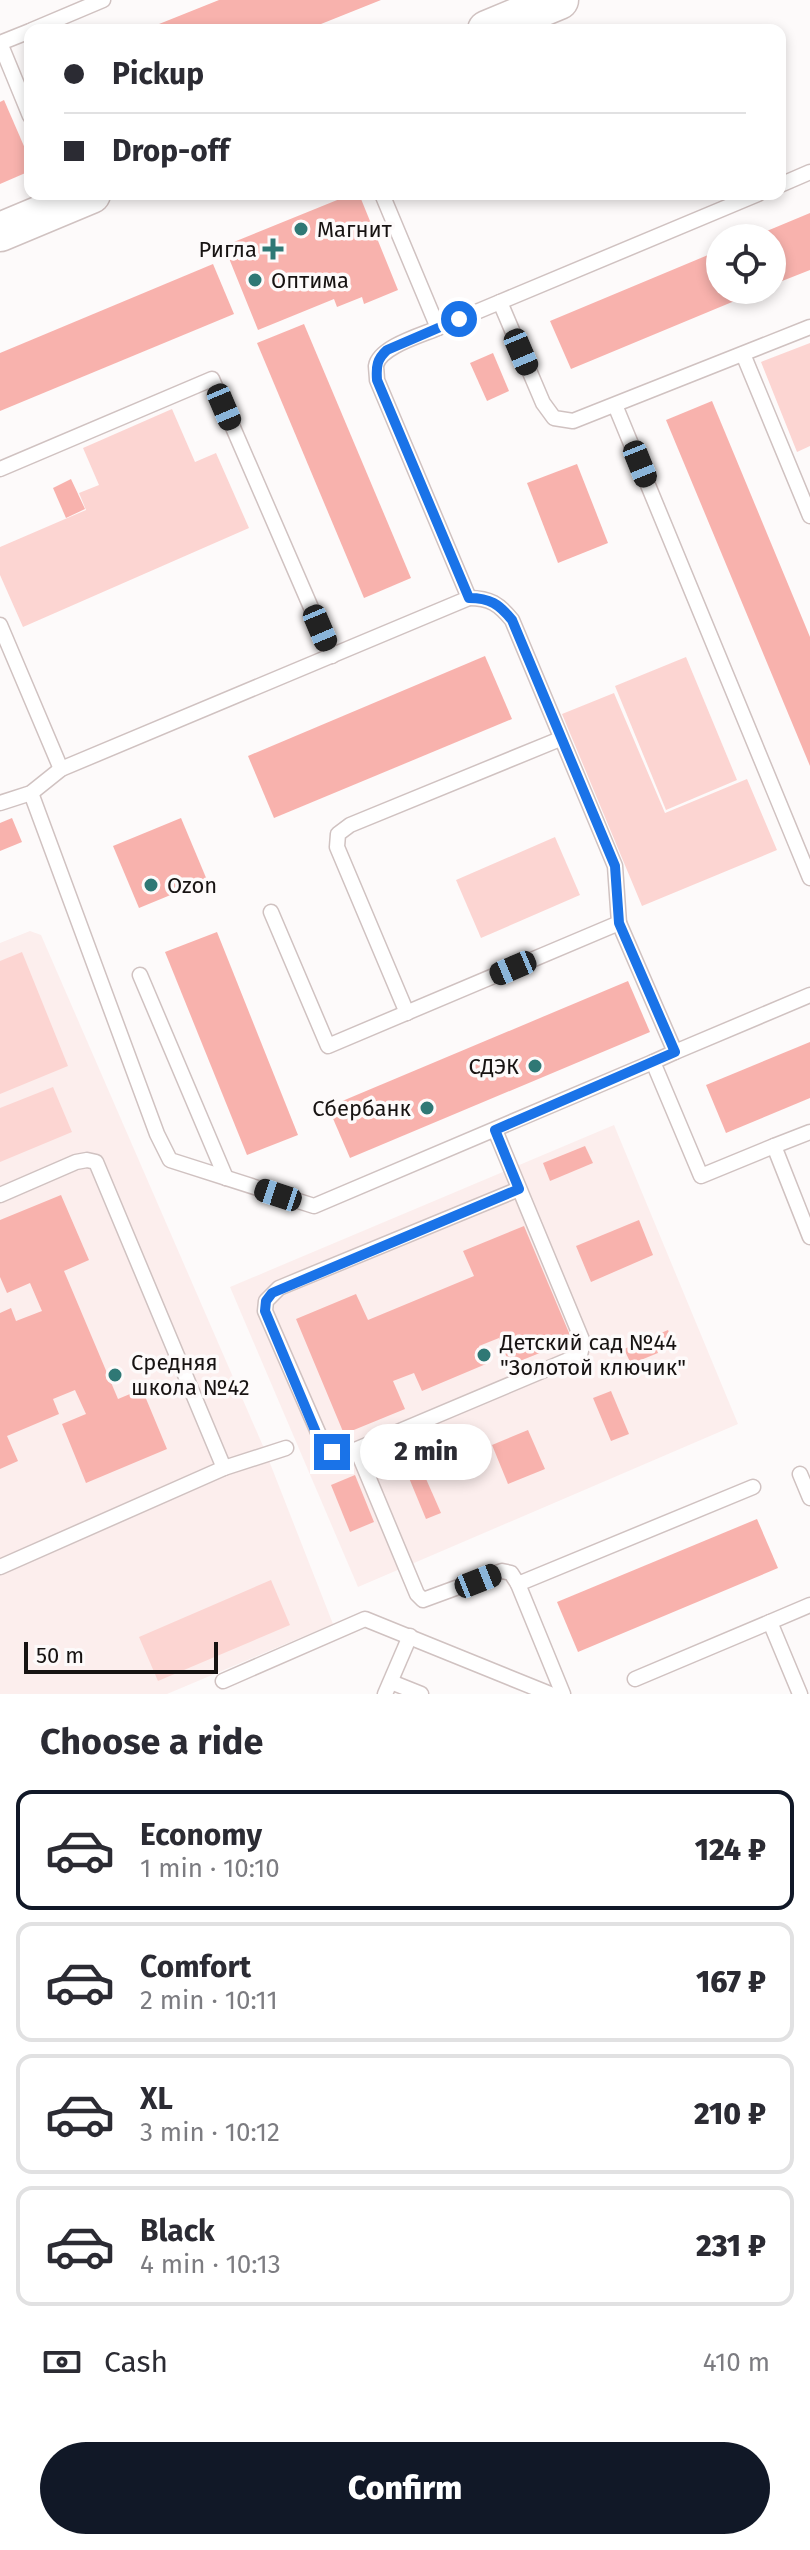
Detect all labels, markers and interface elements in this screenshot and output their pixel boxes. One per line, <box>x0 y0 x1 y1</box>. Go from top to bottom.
text: Pickup <box>112 56 204 92</box>
text: Drop-off <box>112 133 229 169</box>
place label: Магнит <box>317 216 392 243</box>
marker: Магнит <box>292 220 310 238</box>
map controls <box>706 224 786 304</box>
button: locate <box>706 224 786 304</box>
place label: Ригла <box>198 236 257 263</box>
marker: Ригла <box>264 240 282 258</box>
place label: Оптима <box>271 267 349 294</box>
marker: Оптима <box>246 271 264 289</box>
route start <box>441 301 477 337</box>
car <box>501 325 541 379</box>
car <box>204 380 244 434</box>
car <box>620 437 660 491</box>
car <box>300 601 340 655</box>
place label: Ozon <box>167 872 217 899</box>
marker: Ozon <box>142 876 160 894</box>
car <box>486 948 540 988</box>
place label: СДЭК <box>468 1053 519 1080</box>
marker: СДЭК <box>526 1057 544 1075</box>
place label: Сбербанк <box>312 1095 412 1122</box>
marker: Сбербанк <box>418 1099 436 1117</box>
car <box>251 1176 305 1214</box>
place label: Детский сад №44 "Золотой ключик" <box>499 1329 686 1381</box>
marker: Детский сад №44 "Золотой ключик" <box>475 1346 493 1364</box>
place label: Средняя школа №42 <box>131 1349 250 1401</box>
marker: Средняя школа №42 <box>106 1366 124 1384</box>
callout: 2 min <box>360 1424 492 1480</box>
route end <box>314 1434 350 1470</box>
text: 2 min <box>394 1436 458 1467</box>
car <box>451 1561 505 1601</box>
scale bar <box>24 1638 218 1674</box>
text: 50 m <box>36 1642 84 1669</box>
text: Choose a ride <box>40 1720 263 1764</box>
icon: car <box>44 1814 116 1886</box>
text: Economy <box>140 1817 262 1853</box>
text: 124 ₽ <box>695 1832 766 1868</box>
text: 1 min · 10:10 <box>140 1853 280 1884</box>
icon: car <box>44 1946 116 2018</box>
text: Comfort <box>140 1949 251 1985</box>
text: 167 ₽ <box>696 1964 766 2000</box>
text: 2 min · 10:11 <box>140 1985 278 2016</box>
icon: car <box>44 2078 116 2150</box>
text: XL <box>140 2081 173 2117</box>
text: 210 ₽ <box>694 2096 766 2132</box>
text: 3 min · 10:12 <box>140 2117 280 2148</box>
icon: car <box>44 2210 116 2282</box>
text: Black <box>140 2213 215 2249</box>
text: 231 ₽ <box>696 2228 766 2264</box>
text: 4 min · 10:13 <box>140 2249 281 2280</box>
icon: cash <box>40 2340 84 2384</box>
text: Cash <box>104 2344 168 2380</box>
text: 410 m <box>703 2347 770 2378</box>
button: Confirm <box>40 2442 770 2534</box>

